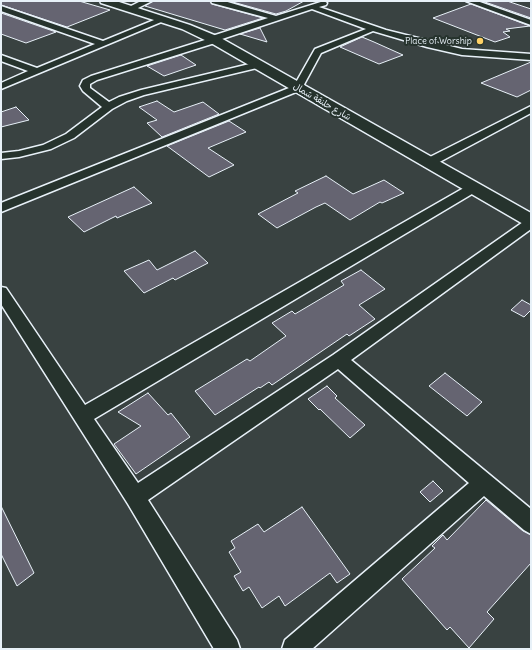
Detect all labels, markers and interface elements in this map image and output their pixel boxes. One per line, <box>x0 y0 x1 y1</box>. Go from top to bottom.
place label: Place of Worship <box>405 36 472 46</box>
marker: Place of Worship <box>475 36 485 46</box>
street label: شارع حلنقة شمال <box>291 81 353 123</box>

